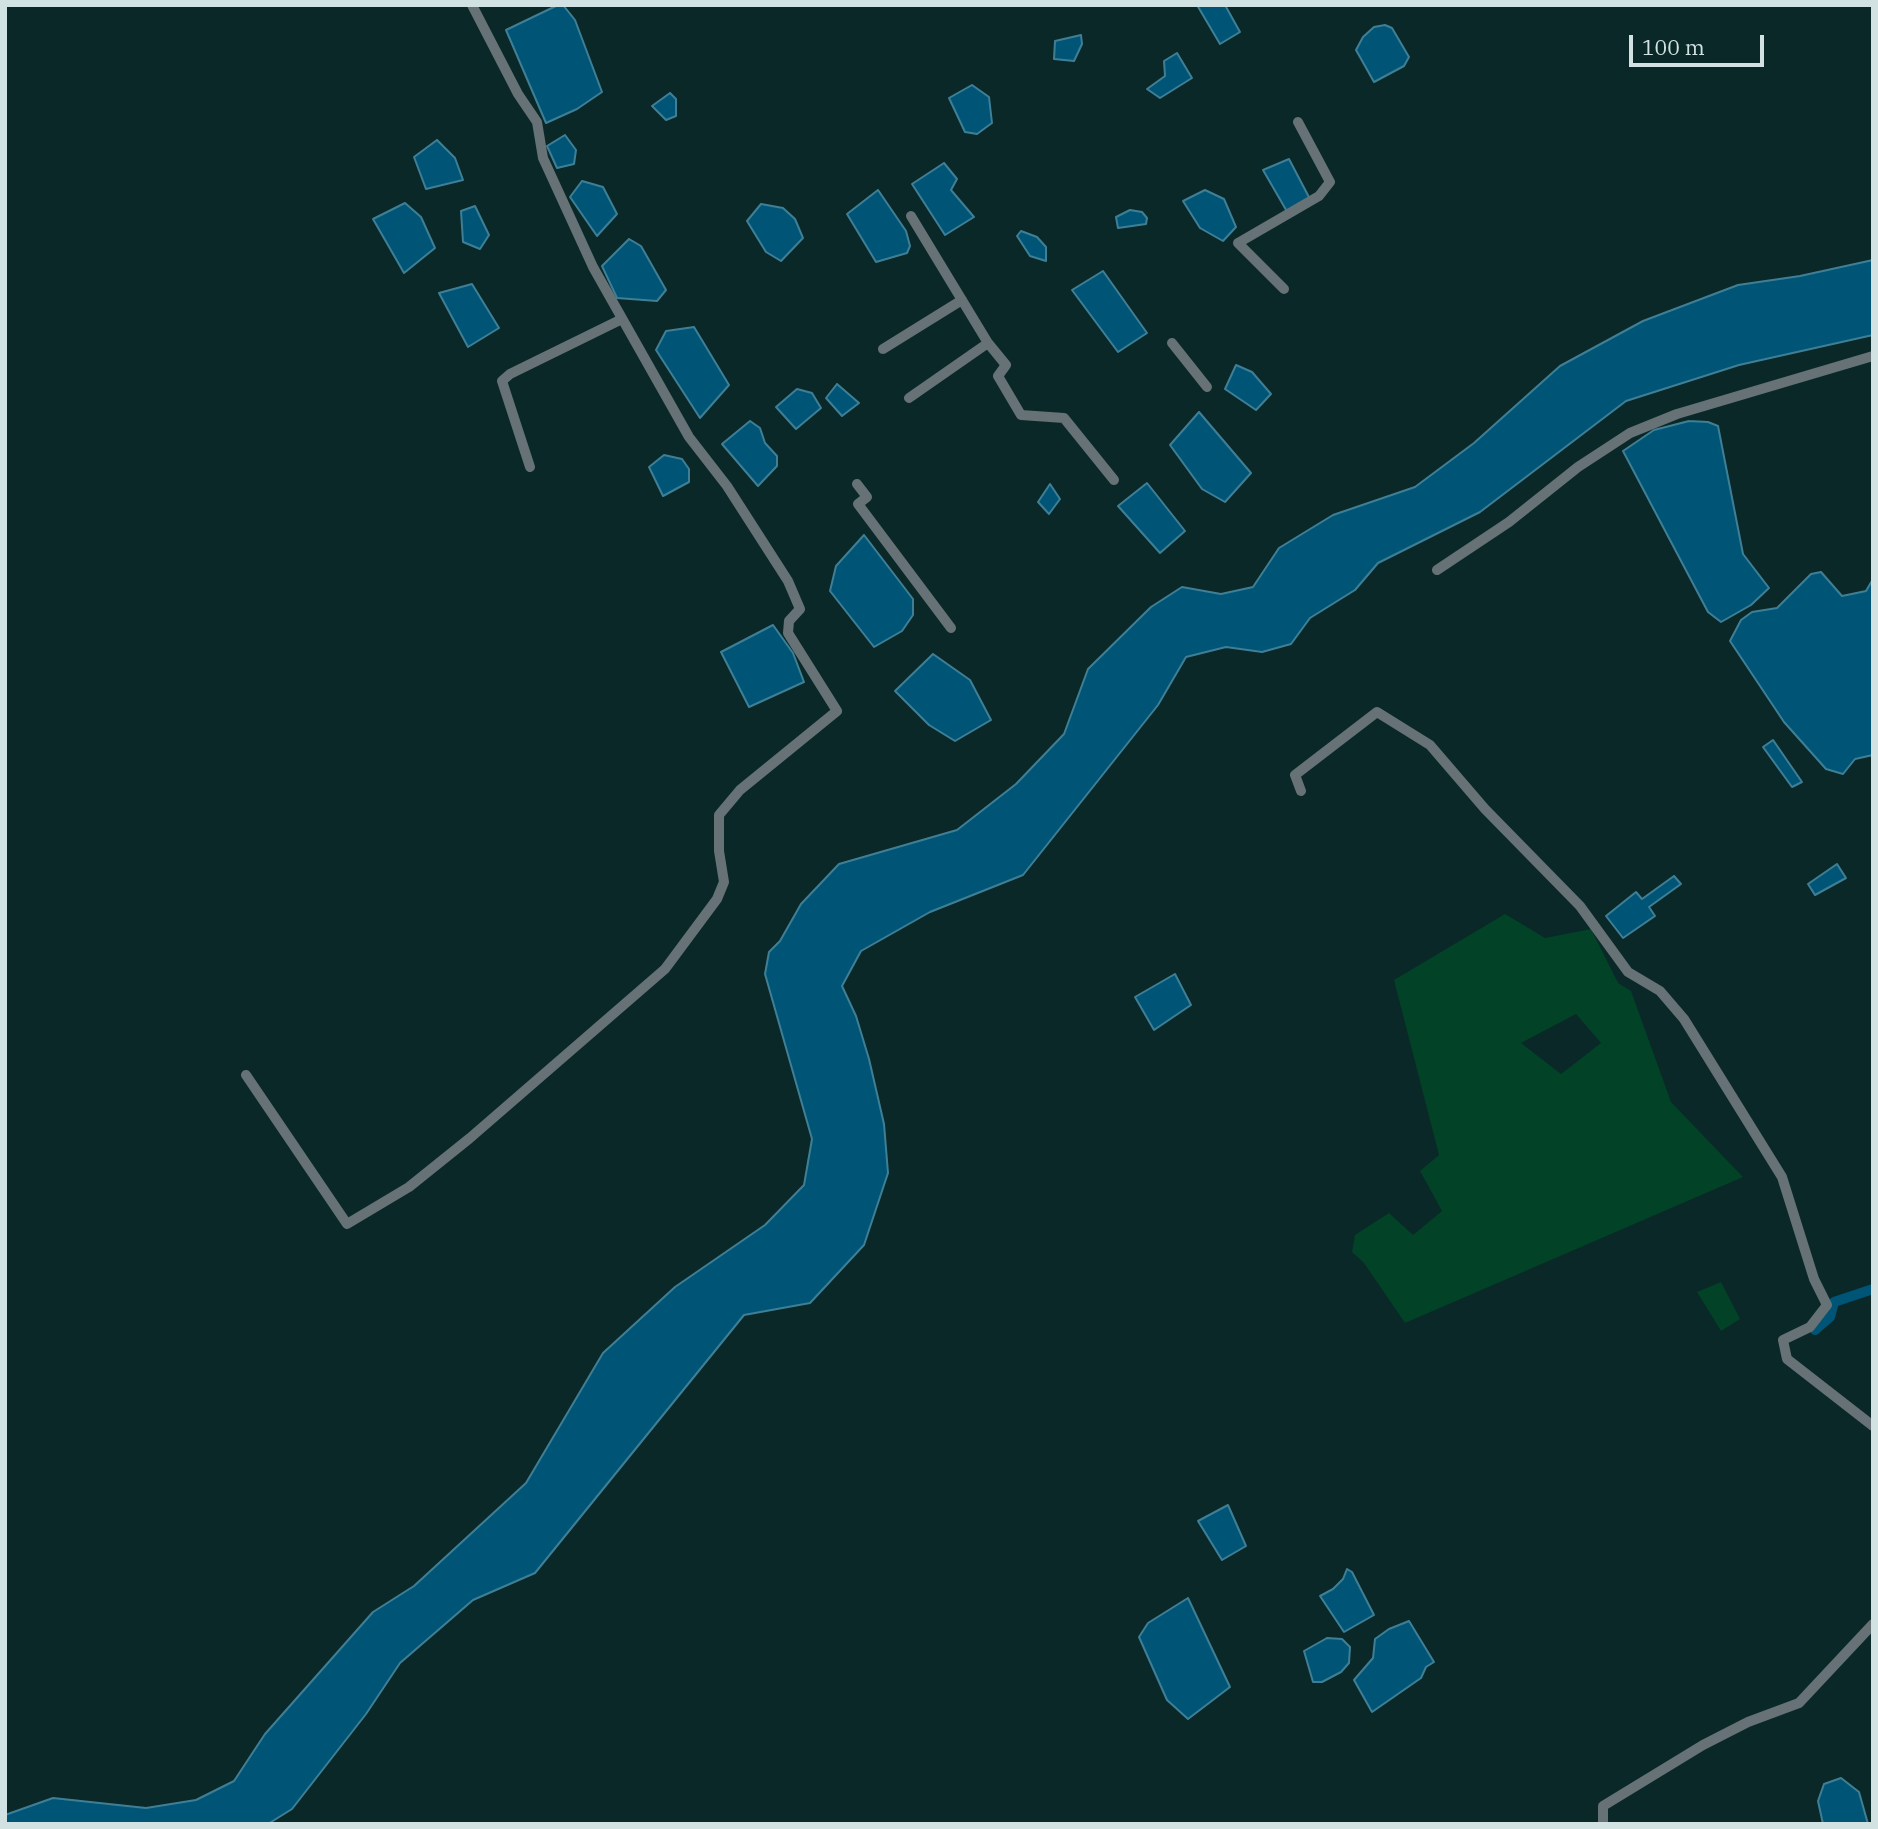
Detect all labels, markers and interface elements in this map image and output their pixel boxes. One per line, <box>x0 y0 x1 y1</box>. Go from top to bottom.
scale bar <box>1633 21 1768 65</box>
text: 100 m <box>1642 33 1705 61</box>

